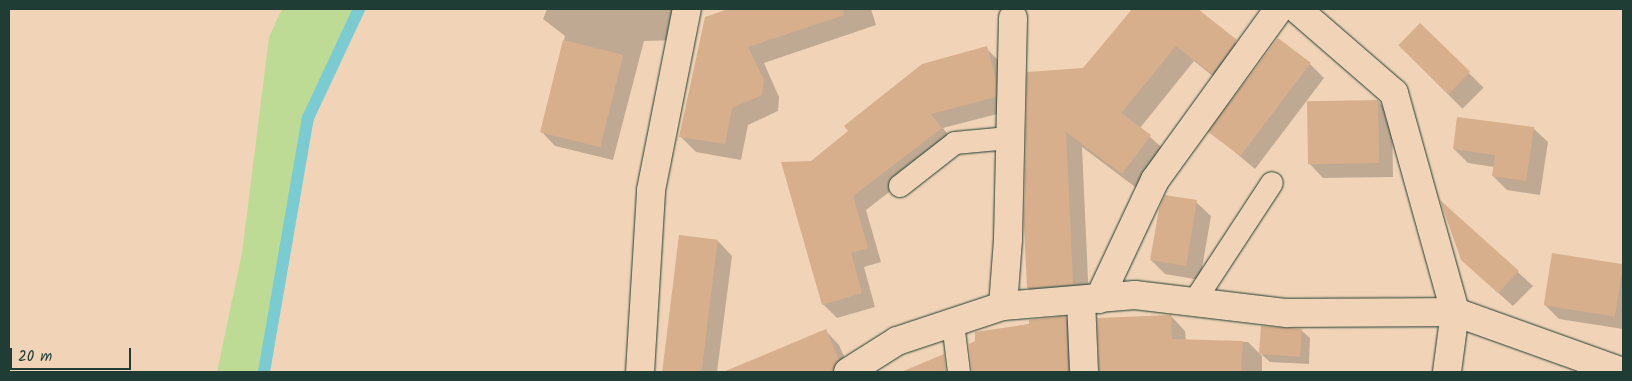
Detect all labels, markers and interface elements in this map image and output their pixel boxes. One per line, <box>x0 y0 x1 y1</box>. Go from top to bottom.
scale bar <box>12 338 134 370</box>
text: 20 m <box>18 345 52 369</box>

